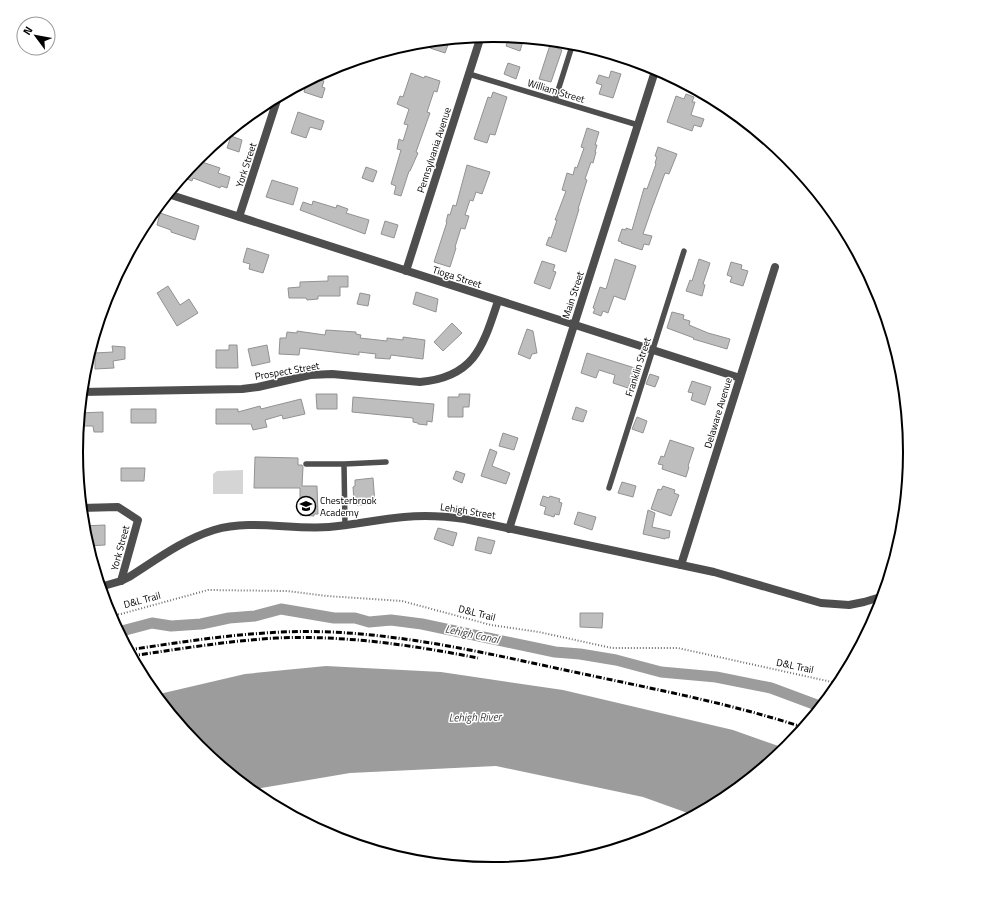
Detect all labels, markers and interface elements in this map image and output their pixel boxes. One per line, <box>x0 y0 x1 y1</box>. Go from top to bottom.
north arrow <box>16 16 56 56</box>
text: N <box>19 23 36 38</box>
street label: William Street <box>525 75 587 107</box>
street label: Pennsylvania Avenue <box>413 105 455 195</box>
street label: York Street <box>232 140 260 189</box>
street label: Tioga Street <box>430 262 484 292</box>
street label: Main Street <box>558 269 588 321</box>
street label: Franklin Street <box>621 335 655 399</box>
street label: Prospect Street <box>253 358 321 384</box>
street label: Delaware Avenue <box>700 376 736 450</box>
place label: Chesterbrook Academy <box>320 493 377 520</box>
school or university icon: Chesterbrook Academy <box>295 495 317 517</box>
street label: Lehigh Street <box>439 499 497 523</box>
street label: York Street <box>107 523 133 572</box>
street label: D&L Trail <box>122 588 162 612</box>
street label: D&L Trail <box>457 601 497 625</box>
water label: Lehigh Canal <box>444 620 502 648</box>
street label: D&L Trail <box>775 655 815 677</box>
water label: Lehigh River <box>449 709 503 725</box>

